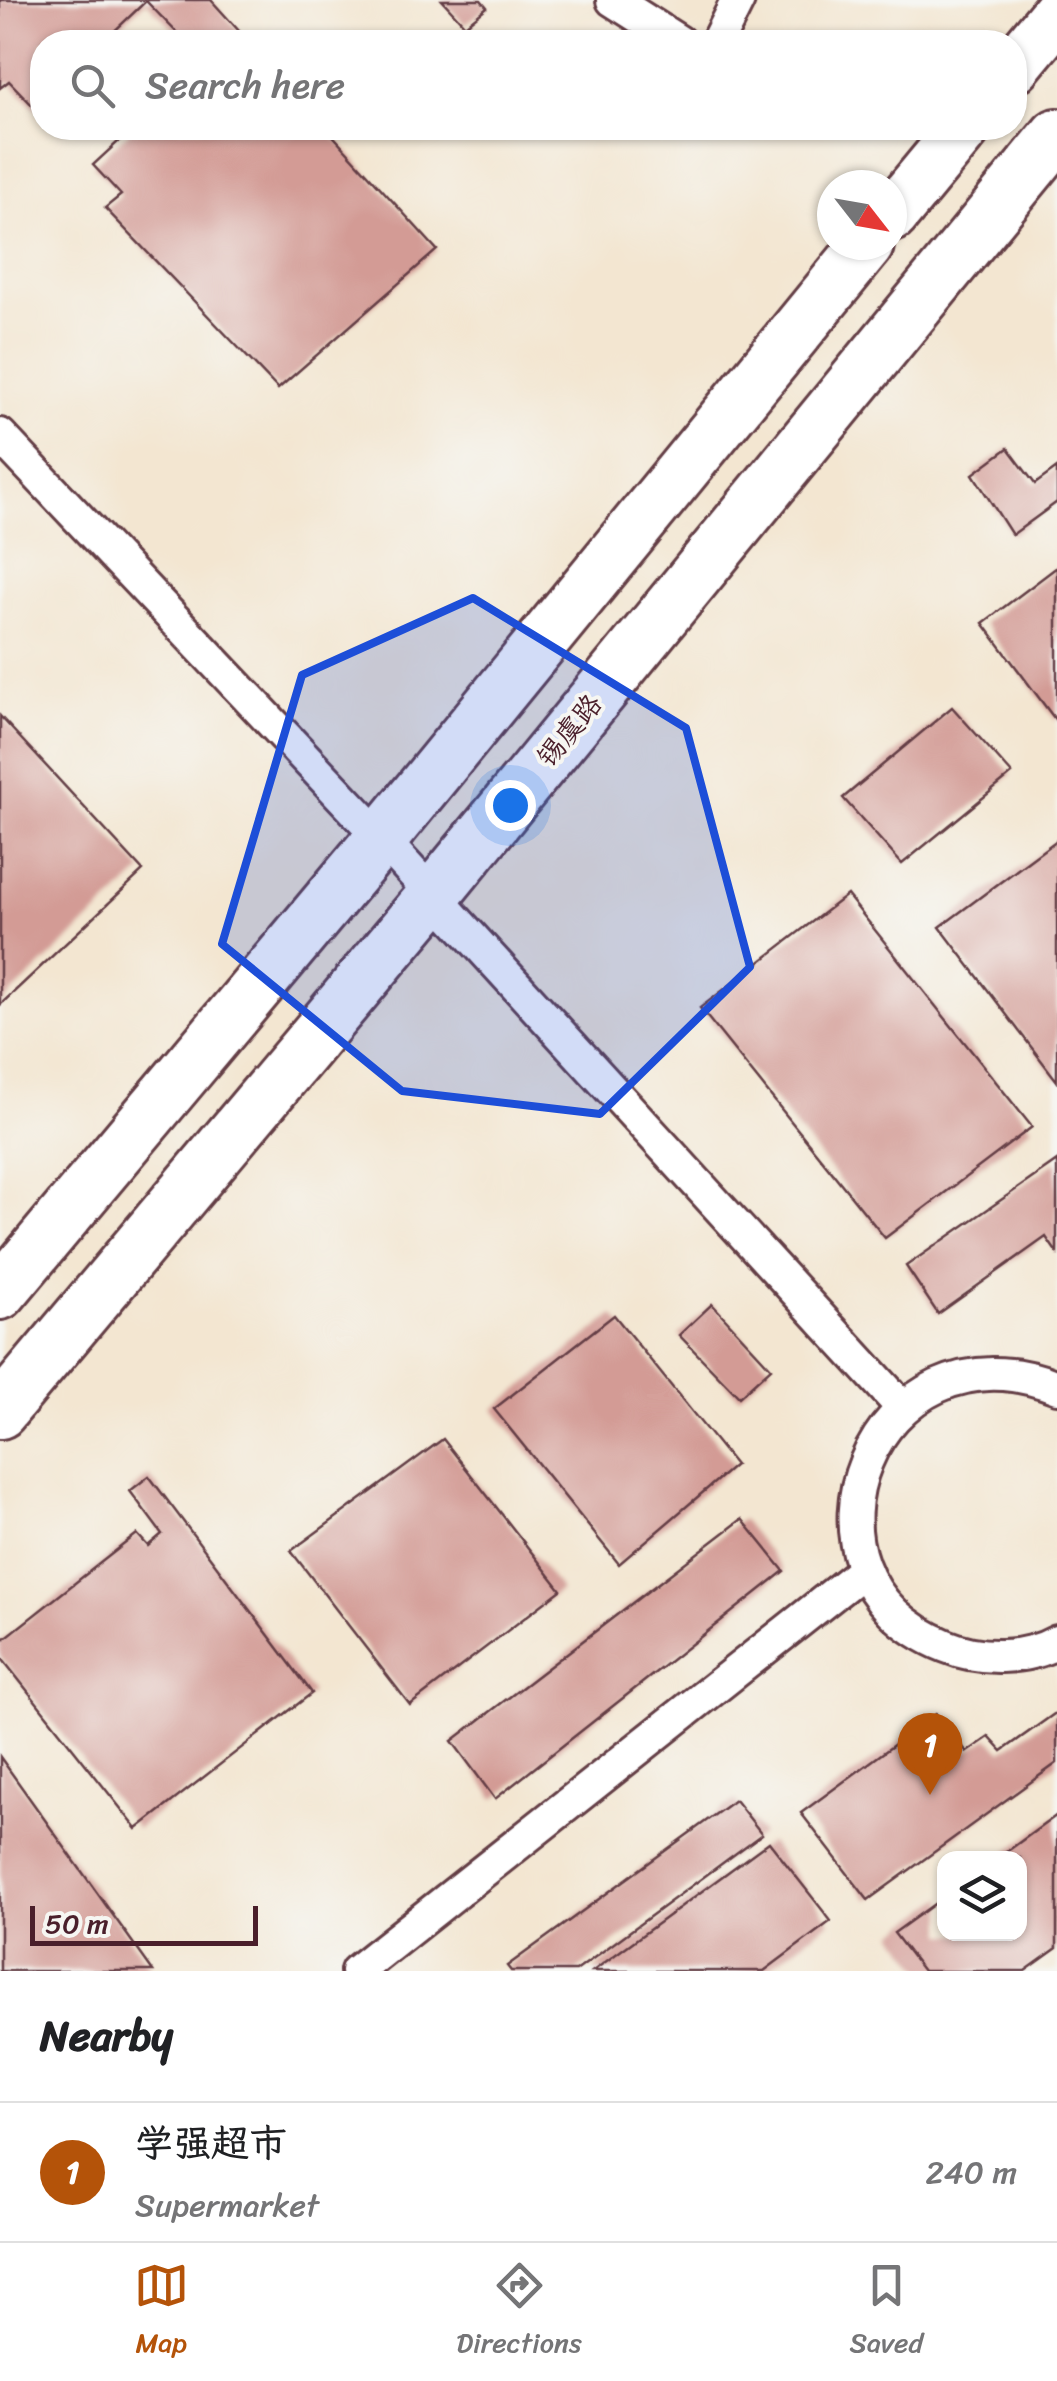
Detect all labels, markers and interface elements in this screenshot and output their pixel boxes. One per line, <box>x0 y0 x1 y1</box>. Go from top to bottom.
search box <box>30 30 1027 140</box>
text: Search here <box>145 52 345 119</box>
icon: search <box>65 58 120 113</box>
north arrow <box>817 170 907 260</box>
street label: 锡虞路 <box>524 682 615 778</box>
your location <box>485 780 536 831</box>
pin: 1 <box>898 1712 962 1795</box>
map controls <box>937 1851 1027 1941</box>
button: layers <box>937 1851 1027 1941</box>
text: 50 m <box>45 1899 109 1948</box>
scale bar <box>30 1901 258 1946</box>
text: Nearby <box>40 1999 173 2073</box>
text: 学强超市 <box>135 2110 287 2177</box>
text: 1 <box>66 2144 79 2201</box>
text: 240 m <box>925 2144 1017 2201</box>
text: Supermarket <box>135 2177 319 2234</box>
tab: Map <box>134 2258 189 2367</box>
tab: Directions <box>456 2258 582 2367</box>
tab: Saved <box>849 2258 923 2367</box>

